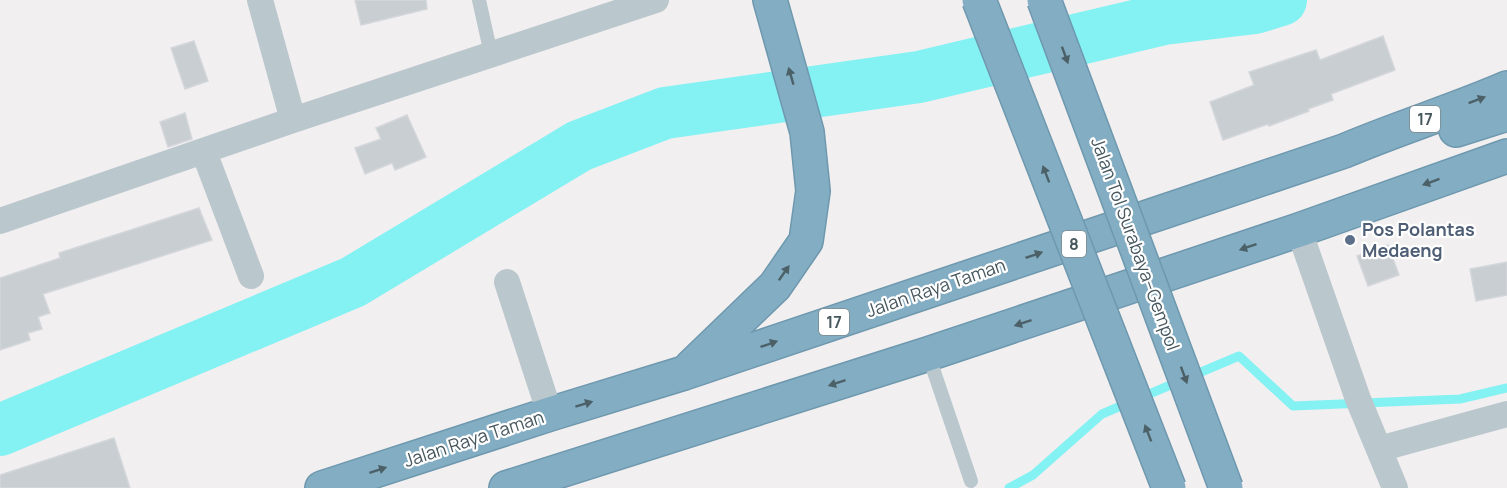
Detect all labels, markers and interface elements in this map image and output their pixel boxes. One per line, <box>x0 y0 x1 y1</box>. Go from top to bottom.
one-way arrow <box>1060 46 1070 64</box>
one-way arrow <box>786 67 796 85</box>
one-way arrow <box>1468 95 1486 105</box>
road number: 17 <box>1410 106 1440 132</box>
street label: Jalan Tol Surabaya–Gempol <box>1086 134 1186 354</box>
one-way arrow <box>1041 164 1051 182</box>
one-way arrow <box>1422 177 1440 187</box>
place label: Pos Polantas Medaeng <box>1362 217 1475 262</box>
road number: 8 <box>1062 231 1086 257</box>
marker: Pos Polantas Medaeng <box>1343 233 1357 247</box>
one-way arrow <box>1239 243 1257 253</box>
one-way arrow <box>1025 250 1043 259</box>
street label: Jalan Raya Taman <box>863 252 1009 322</box>
one-way arrow <box>778 265 790 281</box>
road number: 17 <box>819 309 849 335</box>
one-way arrow <box>1014 318 1032 328</box>
one-way arrow <box>760 339 778 349</box>
one-way arrow <box>1179 367 1189 385</box>
one-way arrow <box>828 379 846 388</box>
one-way arrow <box>575 399 593 408</box>
street label: Jalan Raya Taman <box>401 404 547 472</box>
one-way arrow <box>1143 424 1153 442</box>
one-way arrow <box>369 465 387 474</box>

